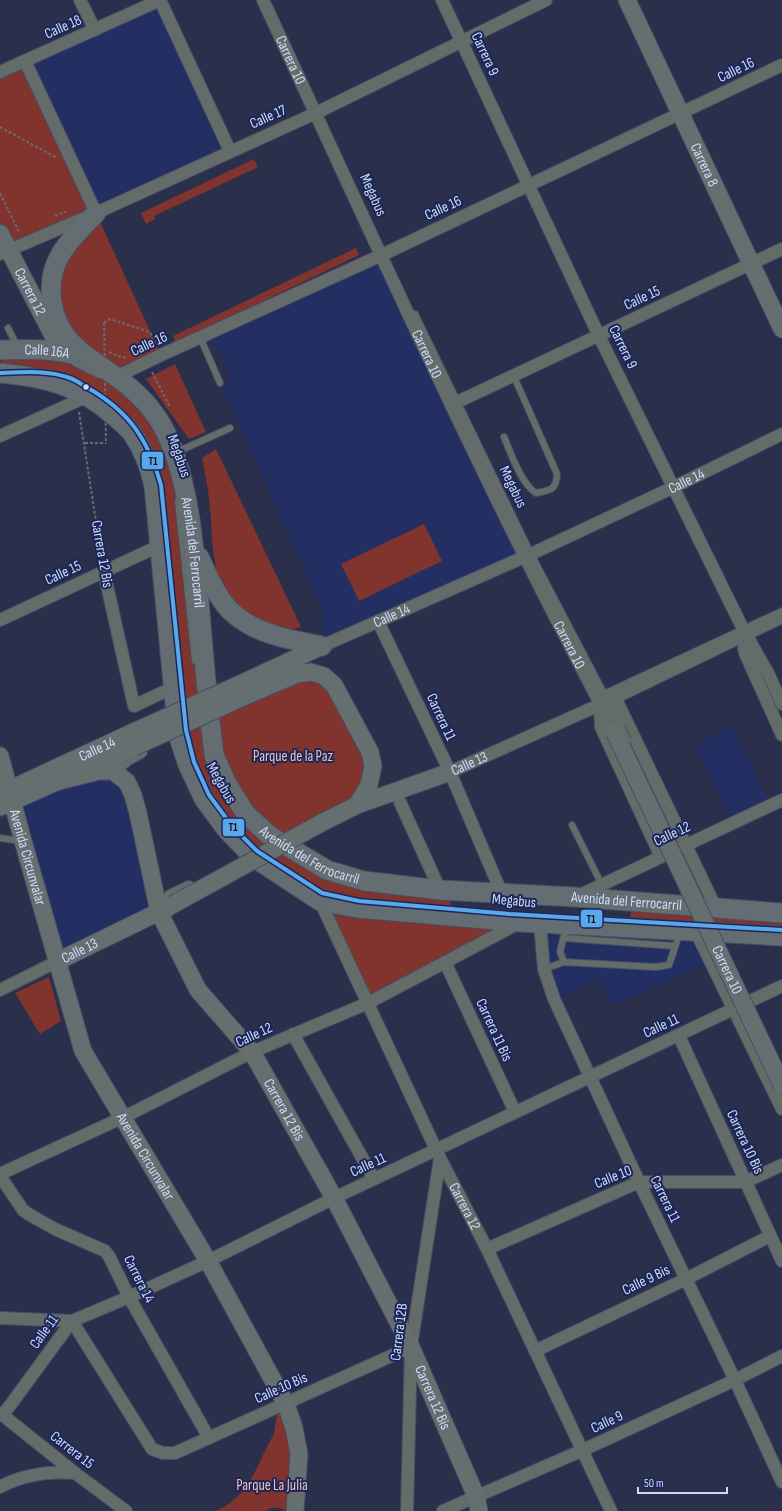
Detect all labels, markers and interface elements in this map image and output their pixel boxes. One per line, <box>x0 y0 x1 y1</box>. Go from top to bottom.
street label: Calle 18 <box>41 10 85 44</box>
street label: Carrera 9 <box>467 29 503 79</box>
street label: Carrera 10 <box>271 32 310 87</box>
street label: Calle 16 <box>714 53 758 87</box>
street label: Calle 17 <box>247 101 289 133</box>
street label: Carrera 8 <box>686 140 723 190</box>
street label: Megabus <box>355 171 391 219</box>
street label: Calle 16 <box>421 191 465 225</box>
street label: Carrera 12 <box>10 265 50 319</box>
street label: Calle 15 <box>621 281 663 315</box>
street label: Carrera 9 <box>604 322 642 372</box>
street label: Calle 16 <box>127 327 171 361</box>
street label: Carrera 10 <box>407 327 447 381</box>
street label: Calle 16A <box>25 340 72 363</box>
unlabelled marker <box>81 382 91 392</box>
street label: Megabus <box>163 432 195 480</box>
line badge: T1 <box>141 451 164 470</box>
text: T1 <box>148 455 158 468</box>
street label: Megabus <box>495 463 531 511</box>
street label: Calle 14 <box>665 464 708 498</box>
street label: Avenida del Ferrocarril <box>177 495 209 608</box>
street label: Carrera 12 Bis <box>87 519 117 589</box>
street label: Calle 15 <box>42 556 84 590</box>
street label: Calle 14 <box>370 599 413 632</box>
street label: Carrera 10 <box>549 618 590 672</box>
street label: Carrera 11 <box>422 690 460 744</box>
street label: Calle 14 <box>76 732 118 766</box>
park label: Parque de la Paz <box>253 747 334 766</box>
street label: Calle 13 <box>448 747 491 780</box>
street label: Megabus <box>202 759 240 807</box>
street label: Avenida Circunvalar <box>5 806 51 908</box>
street label: Calle 12 <box>651 817 693 851</box>
line badge: T1 <box>222 818 245 837</box>
text: T1 <box>228 821 238 834</box>
street label: Avenida del Ferrocarril <box>255 821 362 889</box>
street label: Avenida del Ferrocarril <box>570 887 683 915</box>
street label: Megabus <box>491 890 537 912</box>
line badge: T1 <box>580 909 603 928</box>
text: T1 <box>586 913 596 926</box>
street label: Calle 13 <box>58 934 101 967</box>
street label: Carrera 10 <box>708 942 747 997</box>
street label: Carrera 11 Bis <box>471 996 517 1064</box>
street label: Calle 11 <box>640 1009 683 1042</box>
street label: Calle 12 <box>233 1018 275 1052</box>
street label: Carrera 12 Bis <box>259 1075 309 1144</box>
street label: Carrera 10 Bis <box>722 1107 768 1177</box>
street label: Avenida Circunvalar <box>112 1108 179 1204</box>
street label: Calle 11 <box>347 1148 390 1181</box>
street label: Calle 10 <box>591 1161 635 1193</box>
street label: Carrera 11 <box>646 1172 685 1226</box>
street label: Carrera 12 <box>445 1179 485 1233</box>
street label: Carrera 14 <box>119 1252 159 1306</box>
street label: Calle 9 Bis <box>619 1260 673 1300</box>
street label: Carrera 12B <box>386 1302 412 1362</box>
street label: Calle 11 <box>25 1311 63 1353</box>
street label: Carrera 12 Bis <box>411 1362 455 1433</box>
street label: Calle 10 Bis <box>252 1368 310 1408</box>
street label: Calle 9 <box>588 1406 626 1438</box>
street label: Carrera 15 <box>46 1427 98 1473</box>
scale bar <box>638 1469 727 1495</box>
park label: Parque La Julia <box>236 1476 308 1495</box>
text: 50 m <box>644 1476 664 1491</box>

